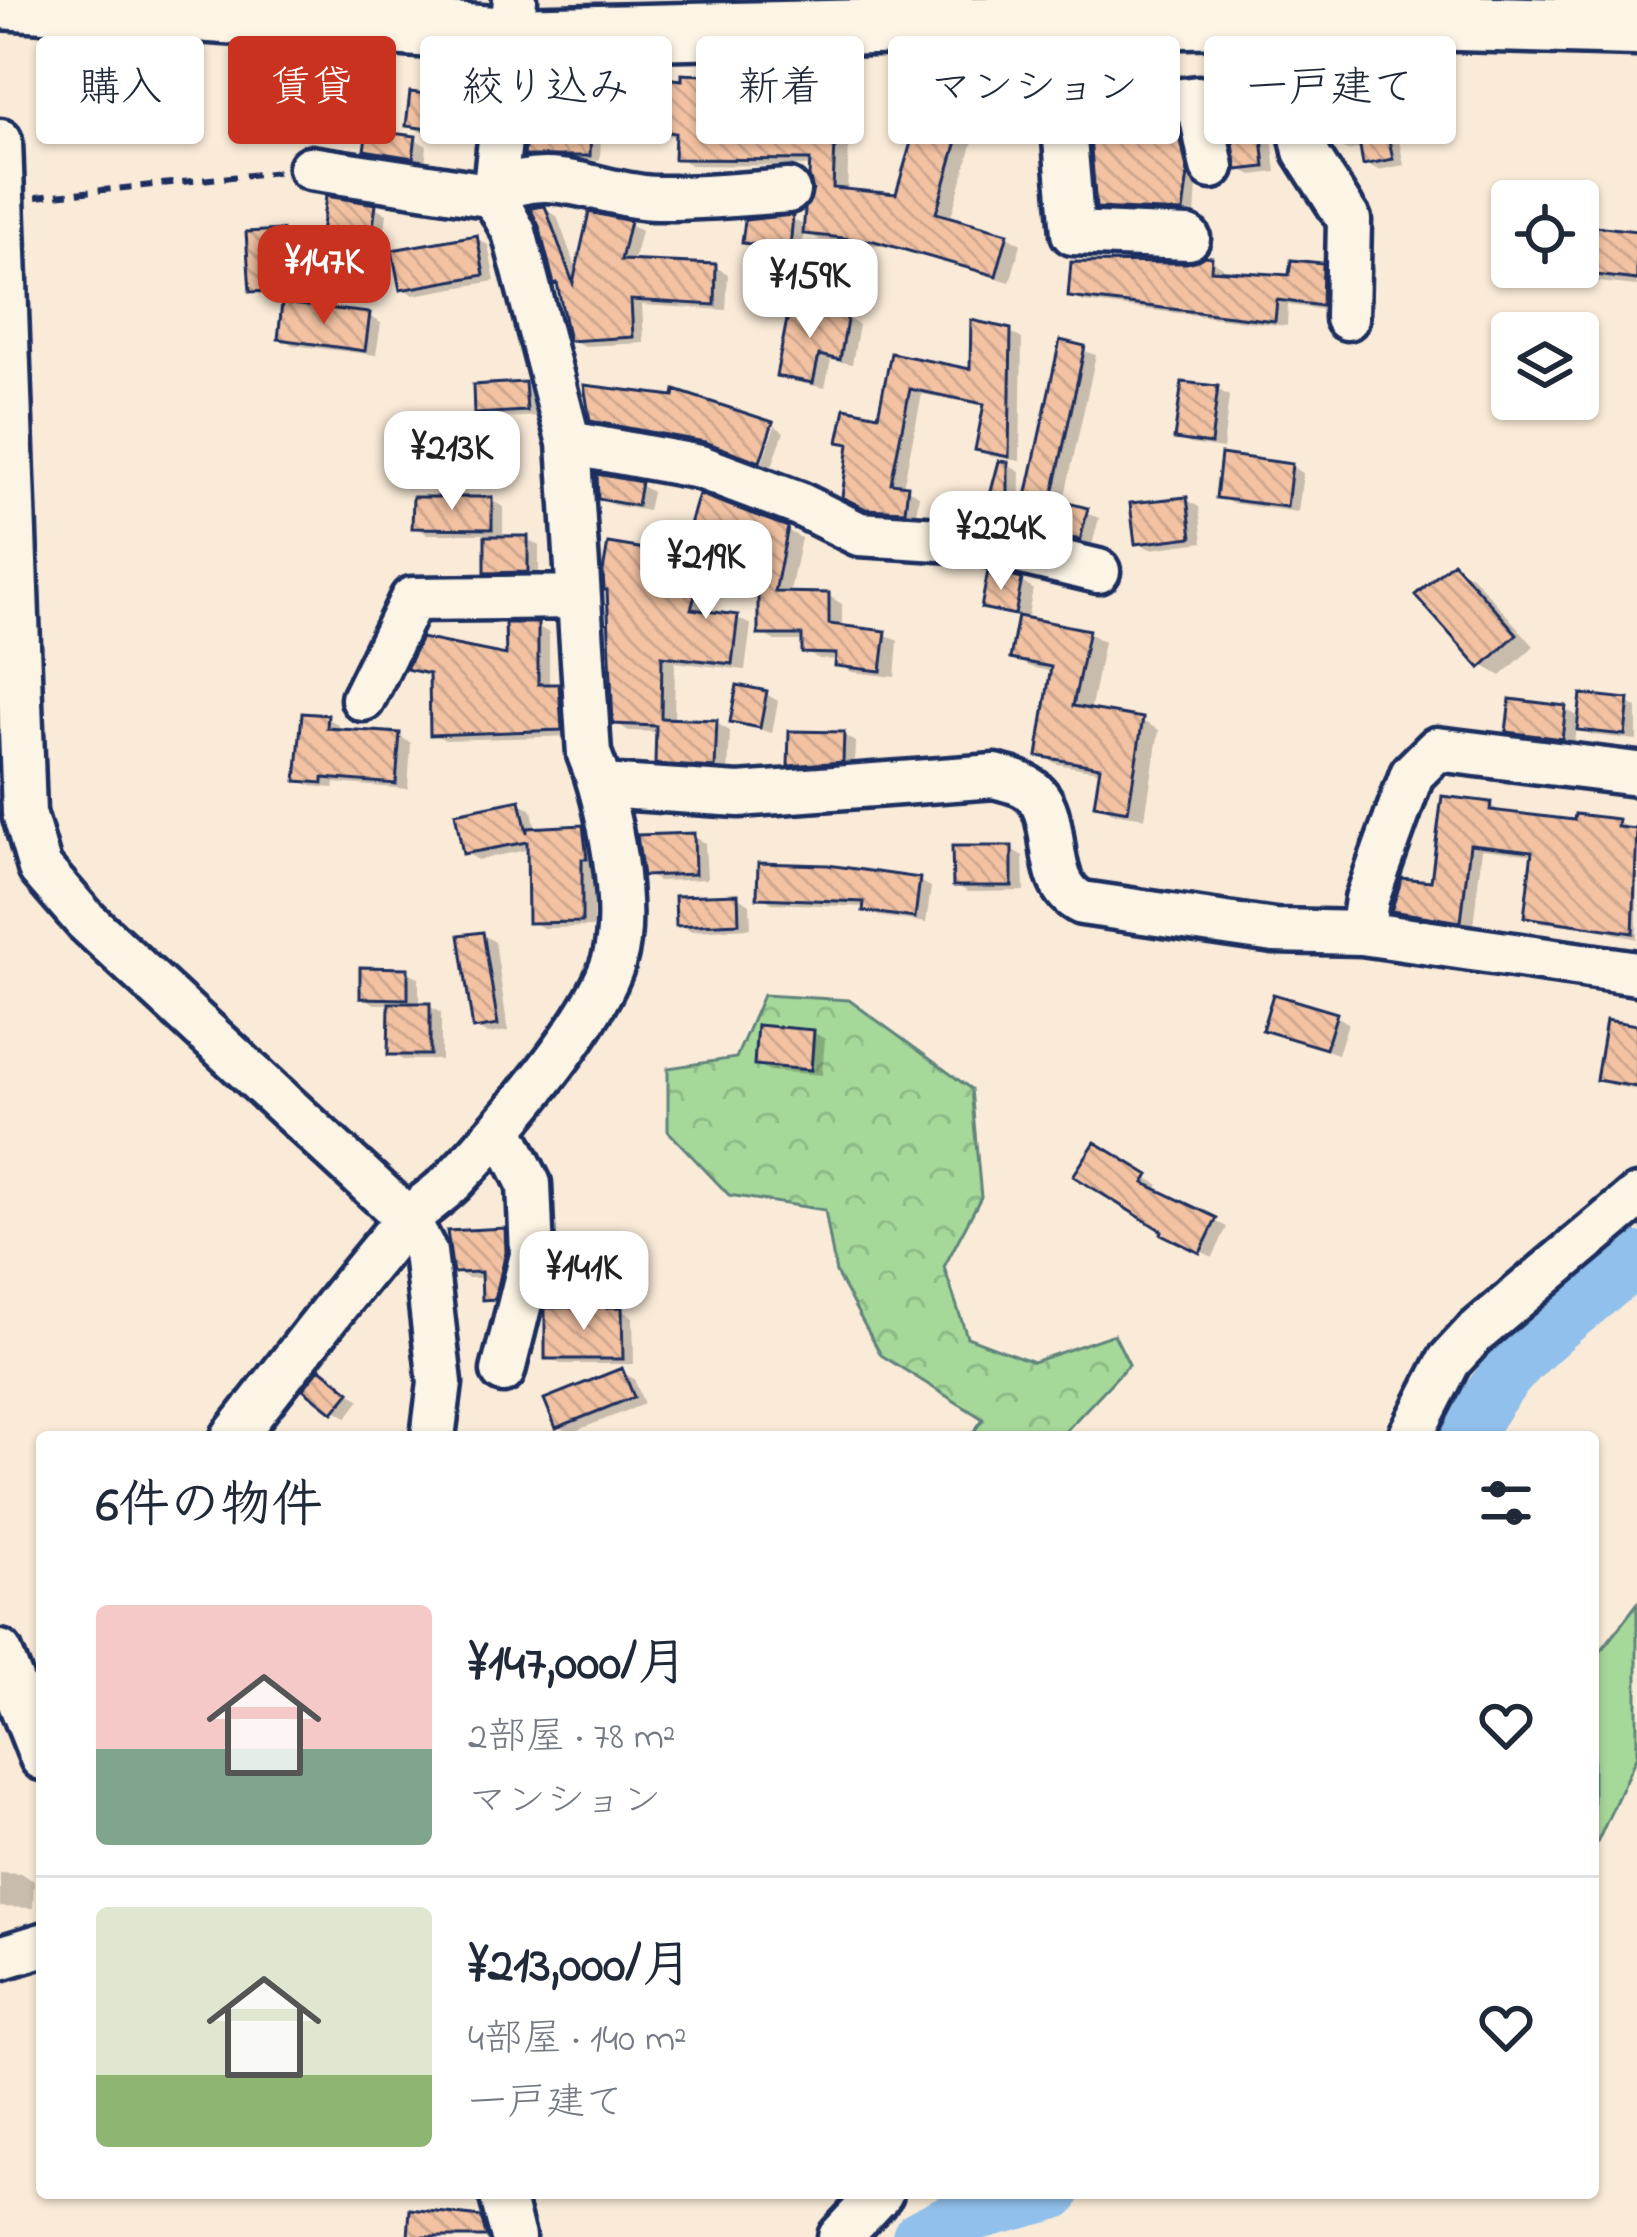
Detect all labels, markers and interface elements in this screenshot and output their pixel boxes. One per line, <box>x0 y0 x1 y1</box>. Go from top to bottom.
chip: 購入 <box>36 36 204 144</box>
chip: 賃貸 <box>228 36 396 144</box>
chip: 絞り込み <box>420 36 672 144</box>
chip: 新着 <box>696 36 864 144</box>
chip: マンション <box>888 36 1180 144</box>
chip: 一戸建て <box>1204 36 1456 144</box>
map controls <box>1491 180 1599 420</box>
button: locate <box>1491 180 1599 288</box>
pin: ¥147K <box>240 225 408 327</box>
text: ¥147K <box>285 235 363 292</box>
pin: ¥159K <box>726 239 894 341</box>
text: ¥159K <box>770 249 850 306</box>
button: layers <box>1491 312 1599 420</box>
pin: ¥213K <box>368 411 536 513</box>
text: ¥213K <box>411 421 493 478</box>
pin: ¥224K <box>917 491 1085 593</box>
text: ¥224K <box>957 501 1045 558</box>
pin: ¥219K <box>622 520 790 622</box>
text: ¥219K <box>667 530 745 587</box>
pin: ¥141K <box>500 1231 668 1333</box>
text: ¥141K <box>547 1241 622 1298</box>
text: 6件の物件 <box>96 1470 322 1545</box>
icon: filters <box>1473 1470 1539 1536</box>
text: ¥147,000/月 <box>468 1628 688 1703</box>
icon: home <box>192 1653 336 1797</box>
icon: heart <box>1473 1692 1539 1758</box>
text: 2部屋 · 78 m² <box>468 1710 675 1767</box>
text: マンション <box>468 1774 661 1831</box>
text: ¥213,000/月 <box>468 1930 692 2005</box>
icon: home <box>192 1955 336 2099</box>
icon: heart <box>1473 1994 1539 2060</box>
text: 4部屋 · 140 m² <box>468 2012 687 2069</box>
text: 一戸建て <box>468 2076 624 2133</box>

